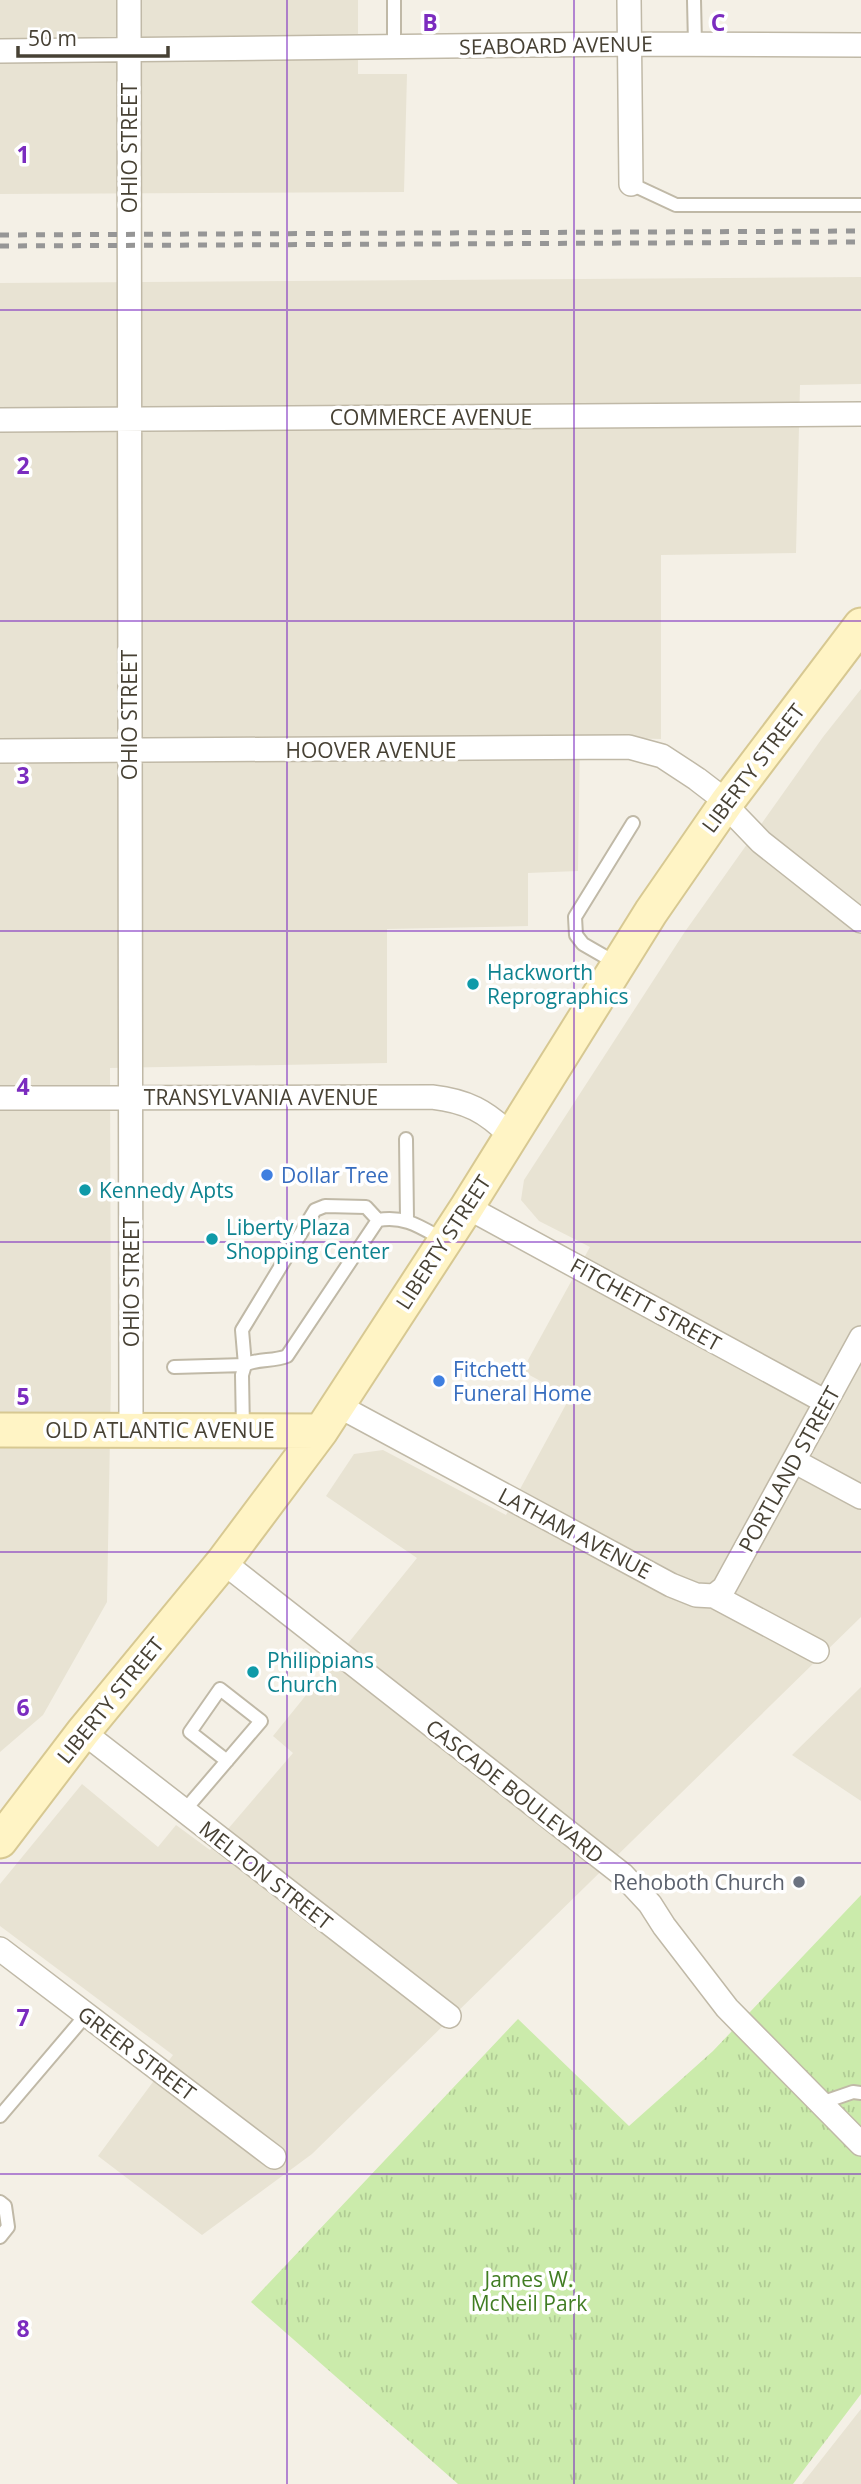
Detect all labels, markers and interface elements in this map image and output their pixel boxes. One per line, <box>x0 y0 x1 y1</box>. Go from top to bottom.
text: B <box>422 6 438 38</box>
text: C <box>711 6 725 38</box>
scale bar <box>18 14 168 58</box>
text: 50 m <box>28 24 77 52</box>
street label: SEABOARD AVENUE <box>459 29 653 61</box>
street label: OHIO STREET <box>115 82 143 213</box>
text: 1 <box>16 138 30 170</box>
street label: COMMERCE AVENUE <box>330 403 532 431</box>
text: 2 <box>16 449 30 481</box>
street label: OHIO STREET <box>115 649 143 780</box>
street label: LIBERTY STREET <box>695 697 811 838</box>
street label: HOOVER AVENUE <box>285 736 457 764</box>
text: 3 <box>16 759 30 791</box>
place label: Hackworth Reprographics <box>487 958 629 1010</box>
marker: Hackworth Reprographics <box>465 976 481 992</box>
text: 4 <box>16 1070 30 1102</box>
street label: TRANSYLVANIA AVENUE <box>144 1083 378 1111</box>
place label: Dollar Tree <box>281 1161 389 1189</box>
marker: Dollar Tree <box>259 1167 275 1183</box>
street label: LIBERTY STREET <box>389 1169 497 1315</box>
place label: Kennedy Apts <box>99 1176 234 1204</box>
marker: Kennedy Apts <box>77 1182 93 1198</box>
place label: Liberty Plaza Shopping Center <box>226 1213 390 1265</box>
street label: OHIO STREET <box>117 1216 145 1347</box>
marker: Liberty Plaza Shopping Center <box>204 1231 220 1247</box>
street label: FITCHETT STREET <box>566 1251 727 1357</box>
place label: Fitchett Funeral Home <box>453 1355 592 1407</box>
marker: Fitchett Funeral Home <box>431 1373 447 1389</box>
text: 5 <box>16 1380 30 1412</box>
street label: PORTLAND STREET <box>732 1381 846 1557</box>
street label: OLD ATLANTIC AVENUE <box>45 1416 275 1444</box>
street label: LATHAM AVENUE <box>494 1481 656 1585</box>
street label: LIBERTY STREET <box>50 1631 170 1769</box>
place label: Philippians Church <box>267 1646 374 1698</box>
marker: Philippians Church <box>245 1664 261 1680</box>
text: 6 <box>16 1691 30 1723</box>
street label: CASCADE BOULEVARD <box>420 1713 610 1869</box>
street label: MELTON STREET <box>194 1814 339 1936</box>
place label: Rehoboth Church <box>613 1868 785 1896</box>
marker: Rehoboth Church <box>791 1874 807 1890</box>
street label: GREER STREET <box>72 1999 202 2107</box>
text: 7 <box>16 2001 30 2033</box>
park label: James W. McNeil Park <box>471 2265 587 2317</box>
text: 8 <box>16 2312 30 2344</box>

